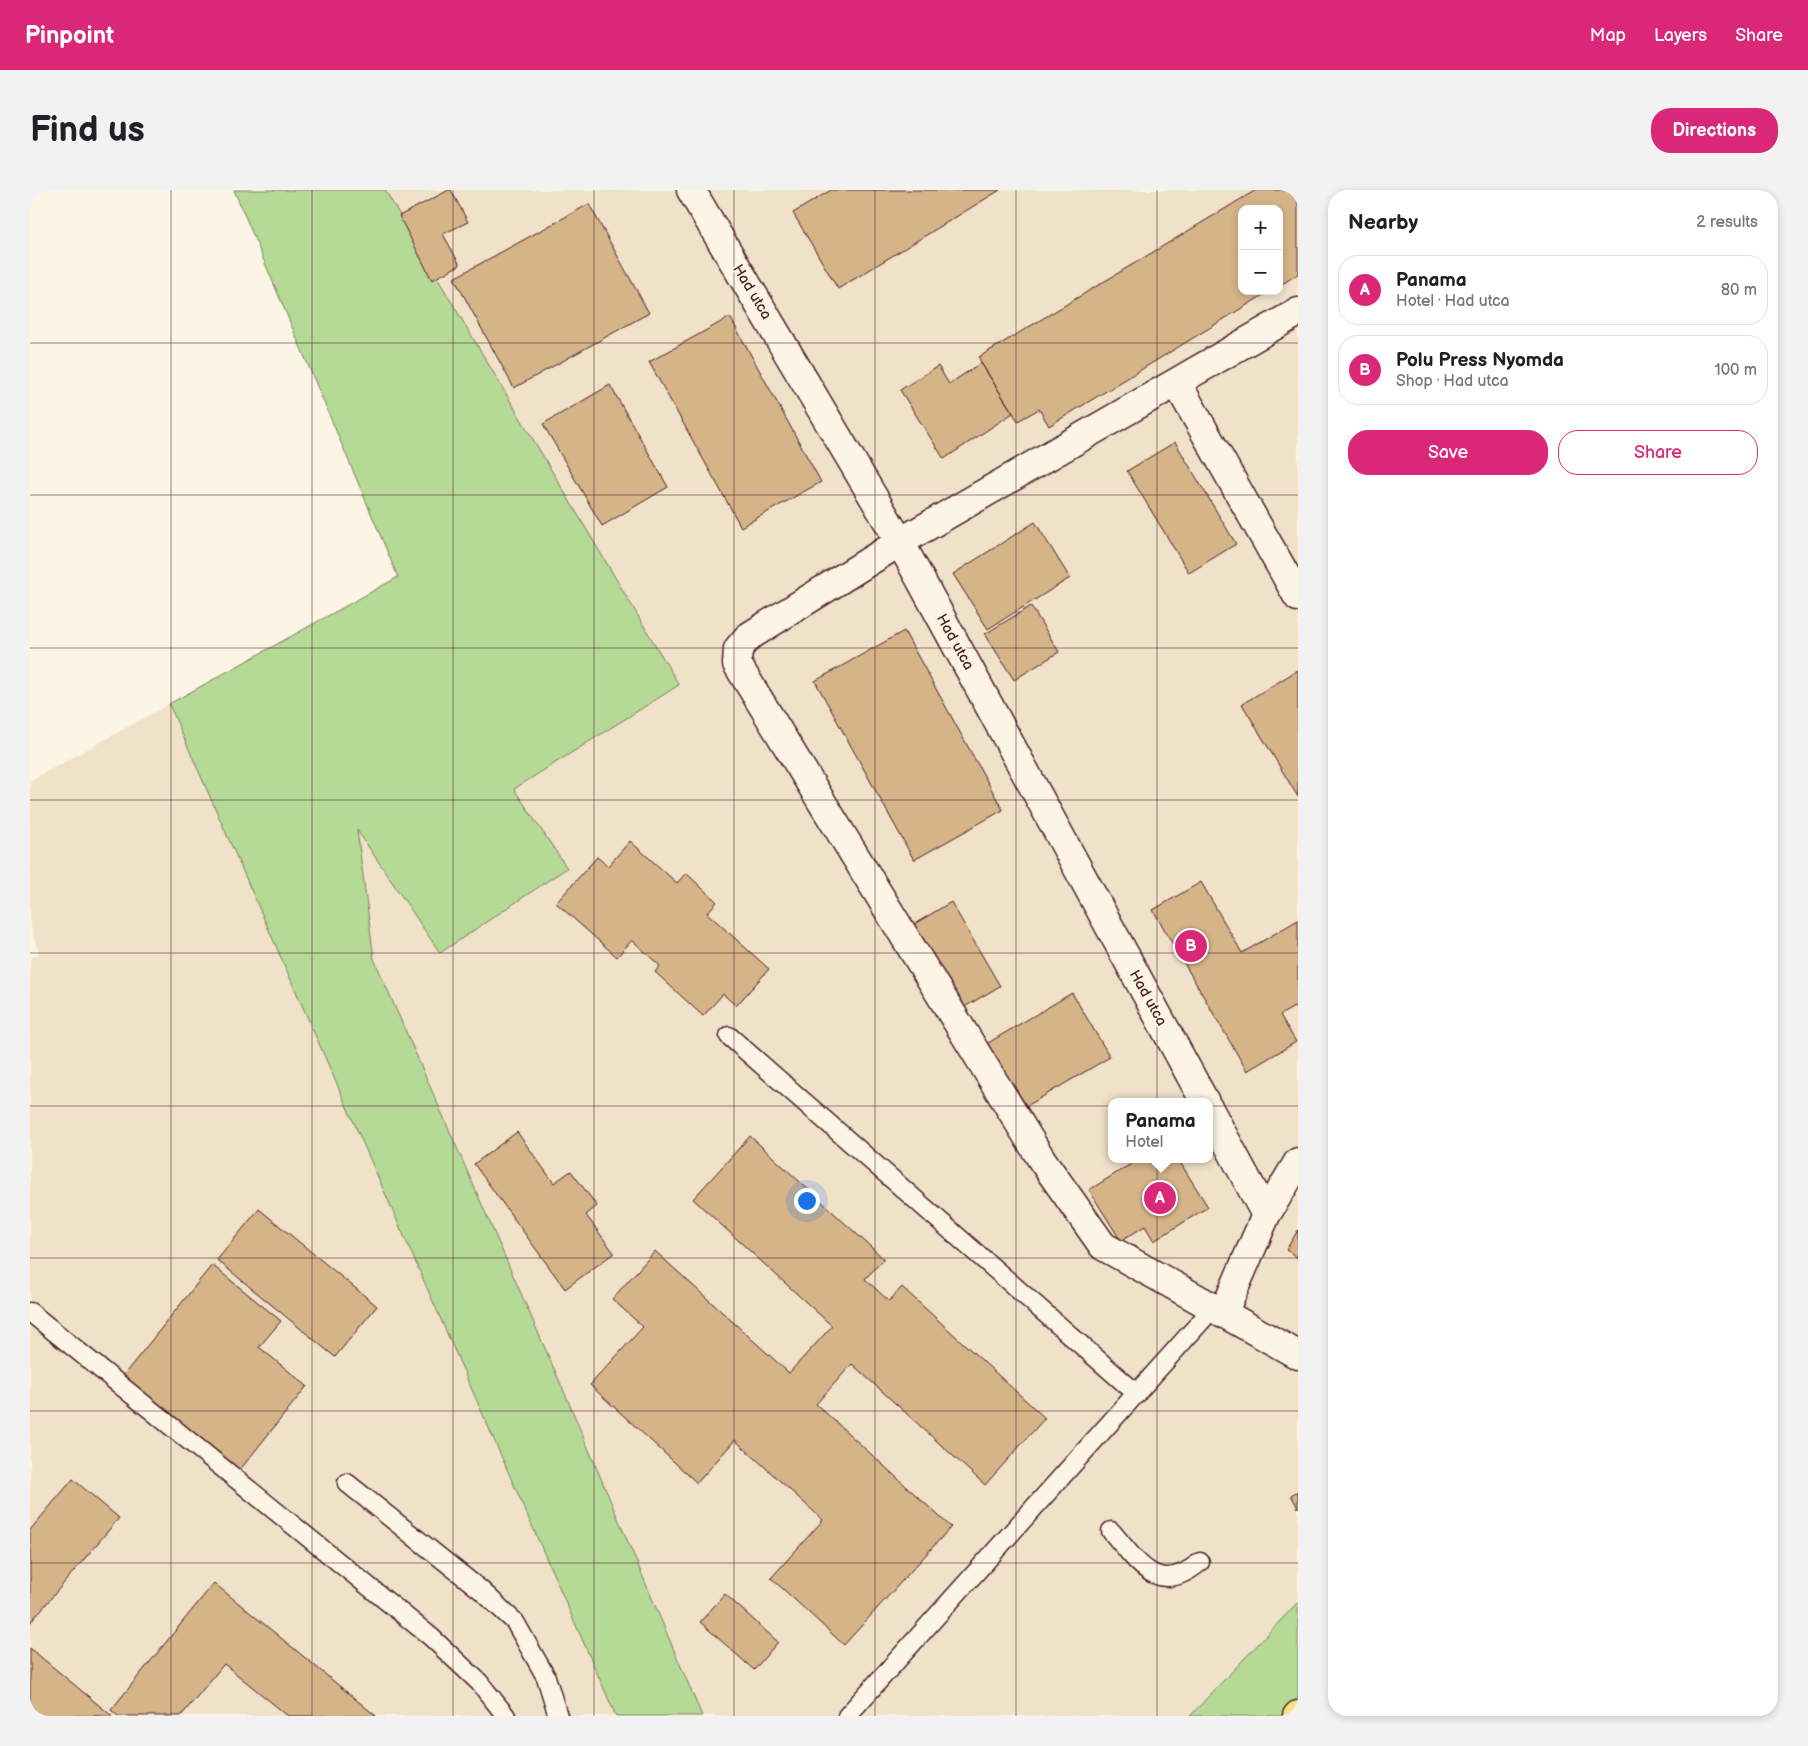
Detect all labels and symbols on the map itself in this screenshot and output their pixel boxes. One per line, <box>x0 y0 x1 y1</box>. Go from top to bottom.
street label: Had utca <box>728 261 776 323</box>
street label: Had utca <box>932 611 978 673</box>
pin: B <box>1175 927 1207 965</box>
street label: Had utca <box>1125 967 1171 1029</box>
pin: A <box>1144 1179 1176 1217</box>
your location <box>794 1188 820 1214</box>

